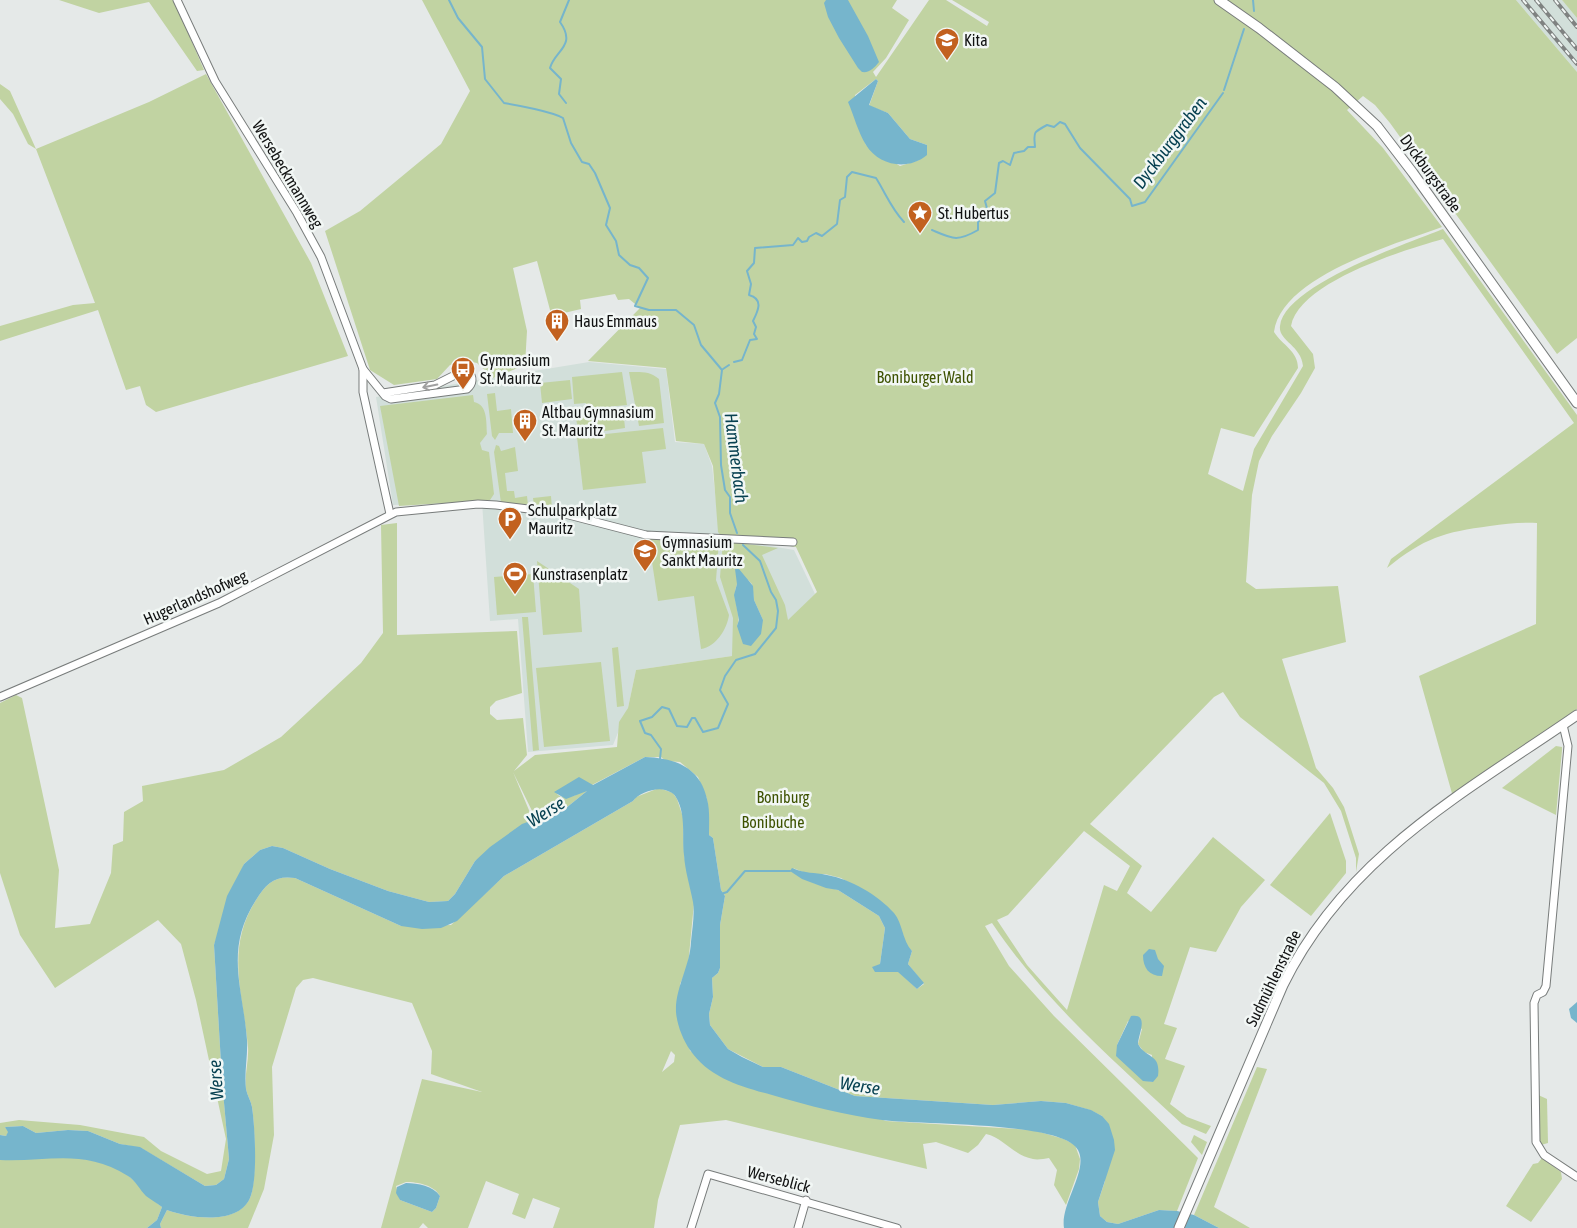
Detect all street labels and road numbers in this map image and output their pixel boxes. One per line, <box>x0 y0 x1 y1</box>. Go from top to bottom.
street label: Wersebeckmannweg <box>248 117 327 231</box>
street label: Dyckburgstraße <box>1396 131 1465 216</box>
street label: Hugerlandshofweg <box>140 566 250 629</box>
street label: Sudmühlenstraße <box>1242 927 1304 1029</box>
street label: Werseblick <box>746 1162 812 1196</box>

